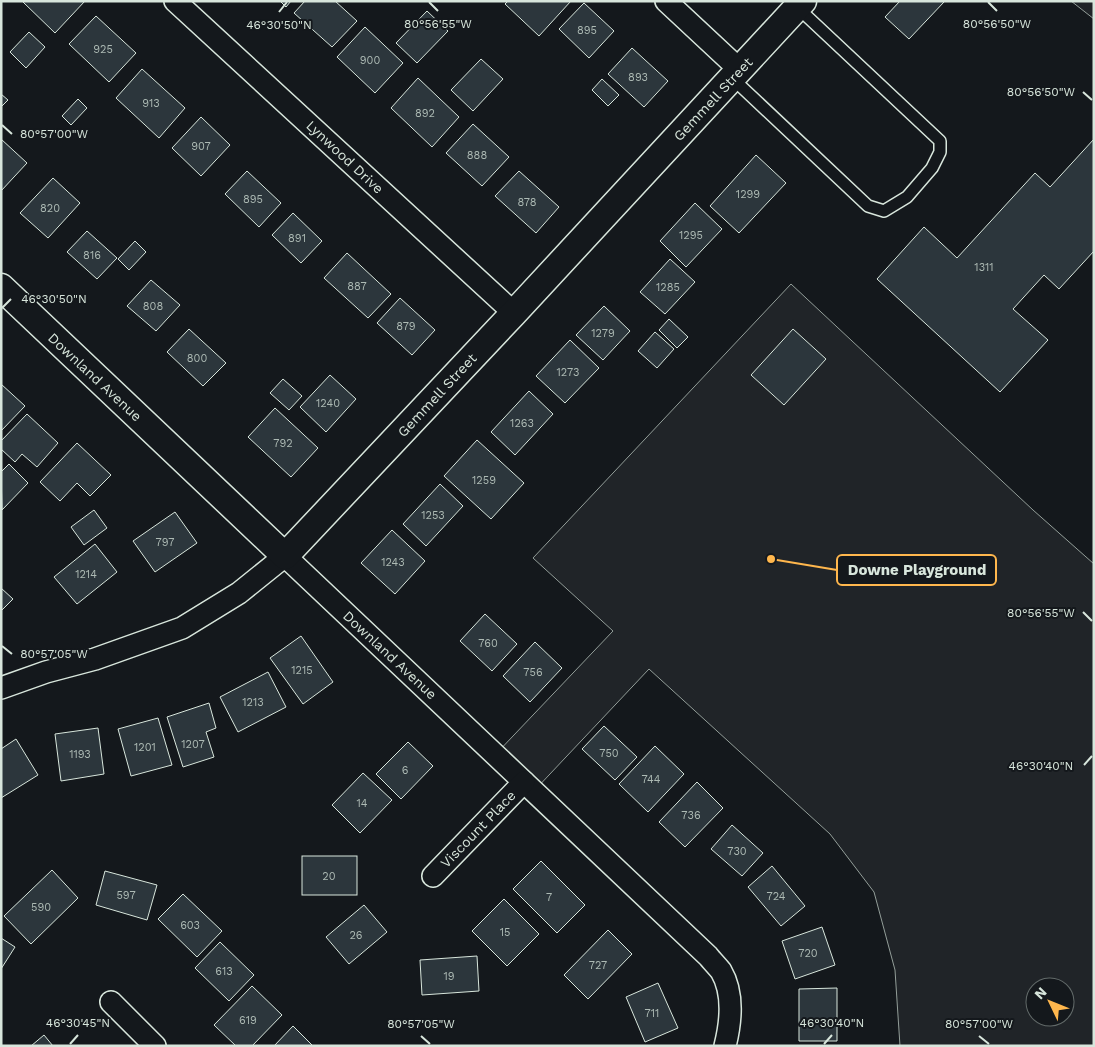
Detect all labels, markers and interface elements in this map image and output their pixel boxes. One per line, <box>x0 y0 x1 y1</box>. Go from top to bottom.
text: 80°56'55"W <box>404 17 472 31</box>
text: 80°56'50"W <box>963 17 1032 31</box>
text: 46°30'50"N <box>246 18 312 32</box>
house number: 895 <box>577 24 597 37</box>
house number: 925 <box>93 43 113 56</box>
house number: 900 <box>360 54 380 67</box>
street label: Gemmell Street <box>670 54 756 144</box>
house number: 893 <box>628 71 648 84</box>
text: 80°56'50"W <box>1007 85 1076 99</box>
house number: 913 <box>142 97 160 110</box>
house number: 892 <box>415 107 435 120</box>
street label: Lynwood Drive <box>303 117 387 197</box>
text: 80°57'00"W <box>20 127 89 141</box>
house number: 907 <box>191 140 211 153</box>
house number: 888 <box>467 149 487 162</box>
house number: 1299 <box>736 188 760 201</box>
house number: 895 <box>243 193 263 206</box>
house number: 878 <box>517 196 537 209</box>
house number: 820 <box>40 202 60 215</box>
house number: 1295 <box>679 229 703 242</box>
house number: 891 <box>288 232 306 245</box>
house number: 816 <box>83 249 101 262</box>
house number: 1311 <box>974 261 994 274</box>
house number: 887 <box>347 280 367 293</box>
house number: 1285 <box>656 281 680 294</box>
text: 46°30'50"N <box>21 292 87 306</box>
house number: 808 <box>143 300 163 313</box>
house number: 879 <box>396 320 416 333</box>
house number: 1279 <box>591 327 615 340</box>
street label: Downland Avenue <box>45 330 145 424</box>
street label: Gemmell Street <box>394 350 480 440</box>
house number: 800 <box>187 352 207 365</box>
house number: 1273 <box>556 366 580 379</box>
house number: 1240 <box>316 397 340 410</box>
house number: 1263 <box>510 417 534 430</box>
house number: 792 <box>273 437 293 450</box>
house number: 1259 <box>472 474 496 487</box>
house number: 1253 <box>421 509 445 522</box>
house number: 797 <box>156 536 174 549</box>
callout: Downe Playground <box>837 555 996 585</box>
house number: 1243 <box>381 556 405 569</box>
text: Downe Playground <box>848 561 986 579</box>
house number: 1214 <box>75 568 97 581</box>
text: 80°56'55"W <box>1007 606 1075 620</box>
street label: Downland Avenue <box>340 608 440 702</box>
house number: 760 <box>478 637 498 650</box>
text: 80°57'05"W <box>20 647 88 661</box>
house number: 1215 <box>291 664 313 677</box>
house number: 756 <box>523 666 543 679</box>
house number: 1213 <box>242 696 264 709</box>
house number: 1207 <box>181 738 205 751</box>
house number: 1201 <box>134 741 156 754</box>
house number: 750 <box>599 747 619 760</box>
house number: 1193 <box>69 748 91 761</box>
text: 46°30'40"N <box>1009 759 1073 773</box>
house number: 6 <box>402 764 409 777</box>
house number: 744 <box>642 773 661 786</box>
street label: Viscount Place <box>437 787 519 871</box>
house number: 14 <box>356 797 368 810</box>
house number: 736 <box>681 809 701 822</box>
house number: 730 <box>727 845 747 858</box>
house number: 20 <box>322 870 336 883</box>
house number: 597 <box>116 889 136 902</box>
house number: 724 <box>767 890 786 903</box>
house number: 7 <box>546 891 552 904</box>
house number: 590 <box>31 901 51 914</box>
house number: 603 <box>180 919 200 932</box>
house number: 15 <box>500 926 510 939</box>
house number: 26 <box>349 929 363 942</box>
house number: 720 <box>798 947 818 960</box>
house number: 727 <box>589 959 607 972</box>
house number: 613 <box>215 965 233 978</box>
house number: 19 <box>443 970 455 983</box>
north arrow <box>1025 977 1075 1027</box>
text: N <box>1031 984 1050 1002</box>
house number: 711 <box>645 1007 659 1020</box>
house number: 619 <box>239 1014 257 1027</box>
text: 46°30'45"N <box>46 1016 110 1030</box>
text: 46°30'40"N <box>800 1016 864 1030</box>
text: 80°57'05"W <box>387 1017 455 1031</box>
text: 80°57'00"W <box>945 1017 1014 1031</box>

